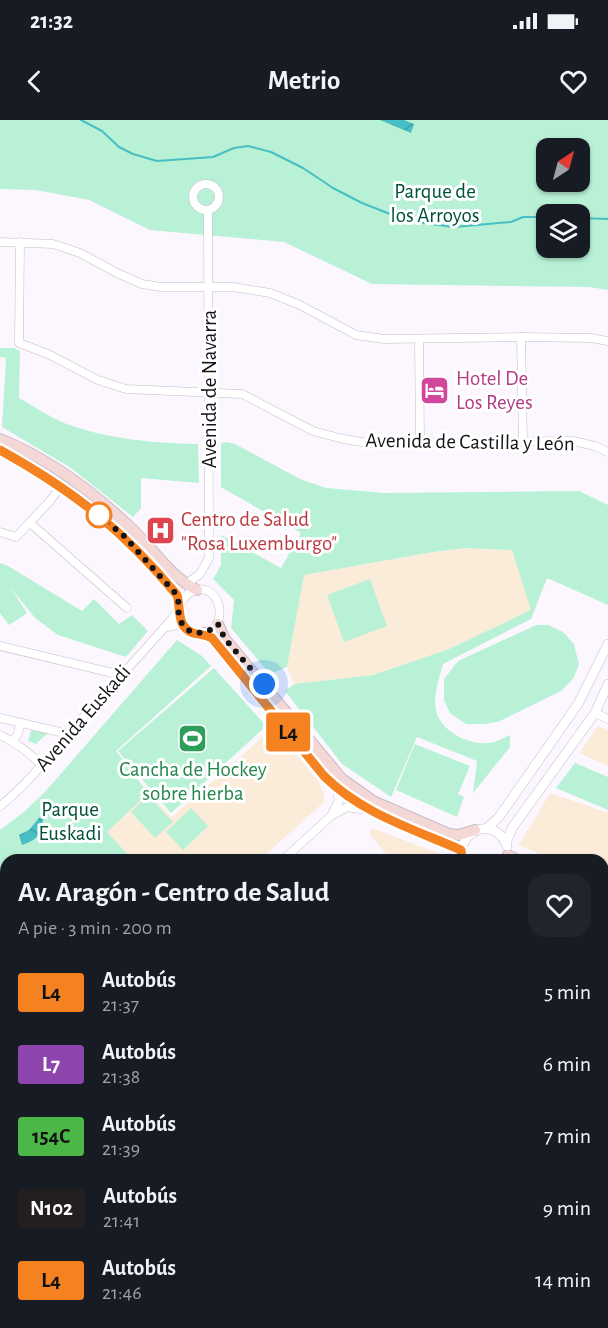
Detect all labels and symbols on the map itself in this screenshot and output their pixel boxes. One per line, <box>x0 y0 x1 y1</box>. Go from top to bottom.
north arrow <box>536 138 590 192</box>
park label: Parque de los Arroyos <box>391 181 479 226</box>
street label: Avenida de Navarra <box>199 309 220 468</box>
place label: Hotel De Los Reyes <box>456 368 533 413</box>
hotel icon: Hotel De Los Reyes <box>419 374 451 406</box>
street label: Avenida de Castilla y León <box>365 430 575 454</box>
unlabelled marker <box>86 502 112 528</box>
place label: Centro de Salud "Rosa Luxemburgo" <box>181 509 337 554</box>
hospital icon: Centro de Salud "Rosa Luxemburgo" <box>144 515 176 547</box>
street label: Avenida Euskadi <box>31 661 135 775</box>
your location <box>249 669 279 699</box>
line badge: L4 <box>261 712 315 752</box>
sports icon: Cancha de Hockey sobre hierba <box>177 722 209 754</box>
place label: Cancha de Hockey sobre hierba <box>119 759 267 804</box>
park label: Parque Euskadi <box>39 799 101 844</box>

